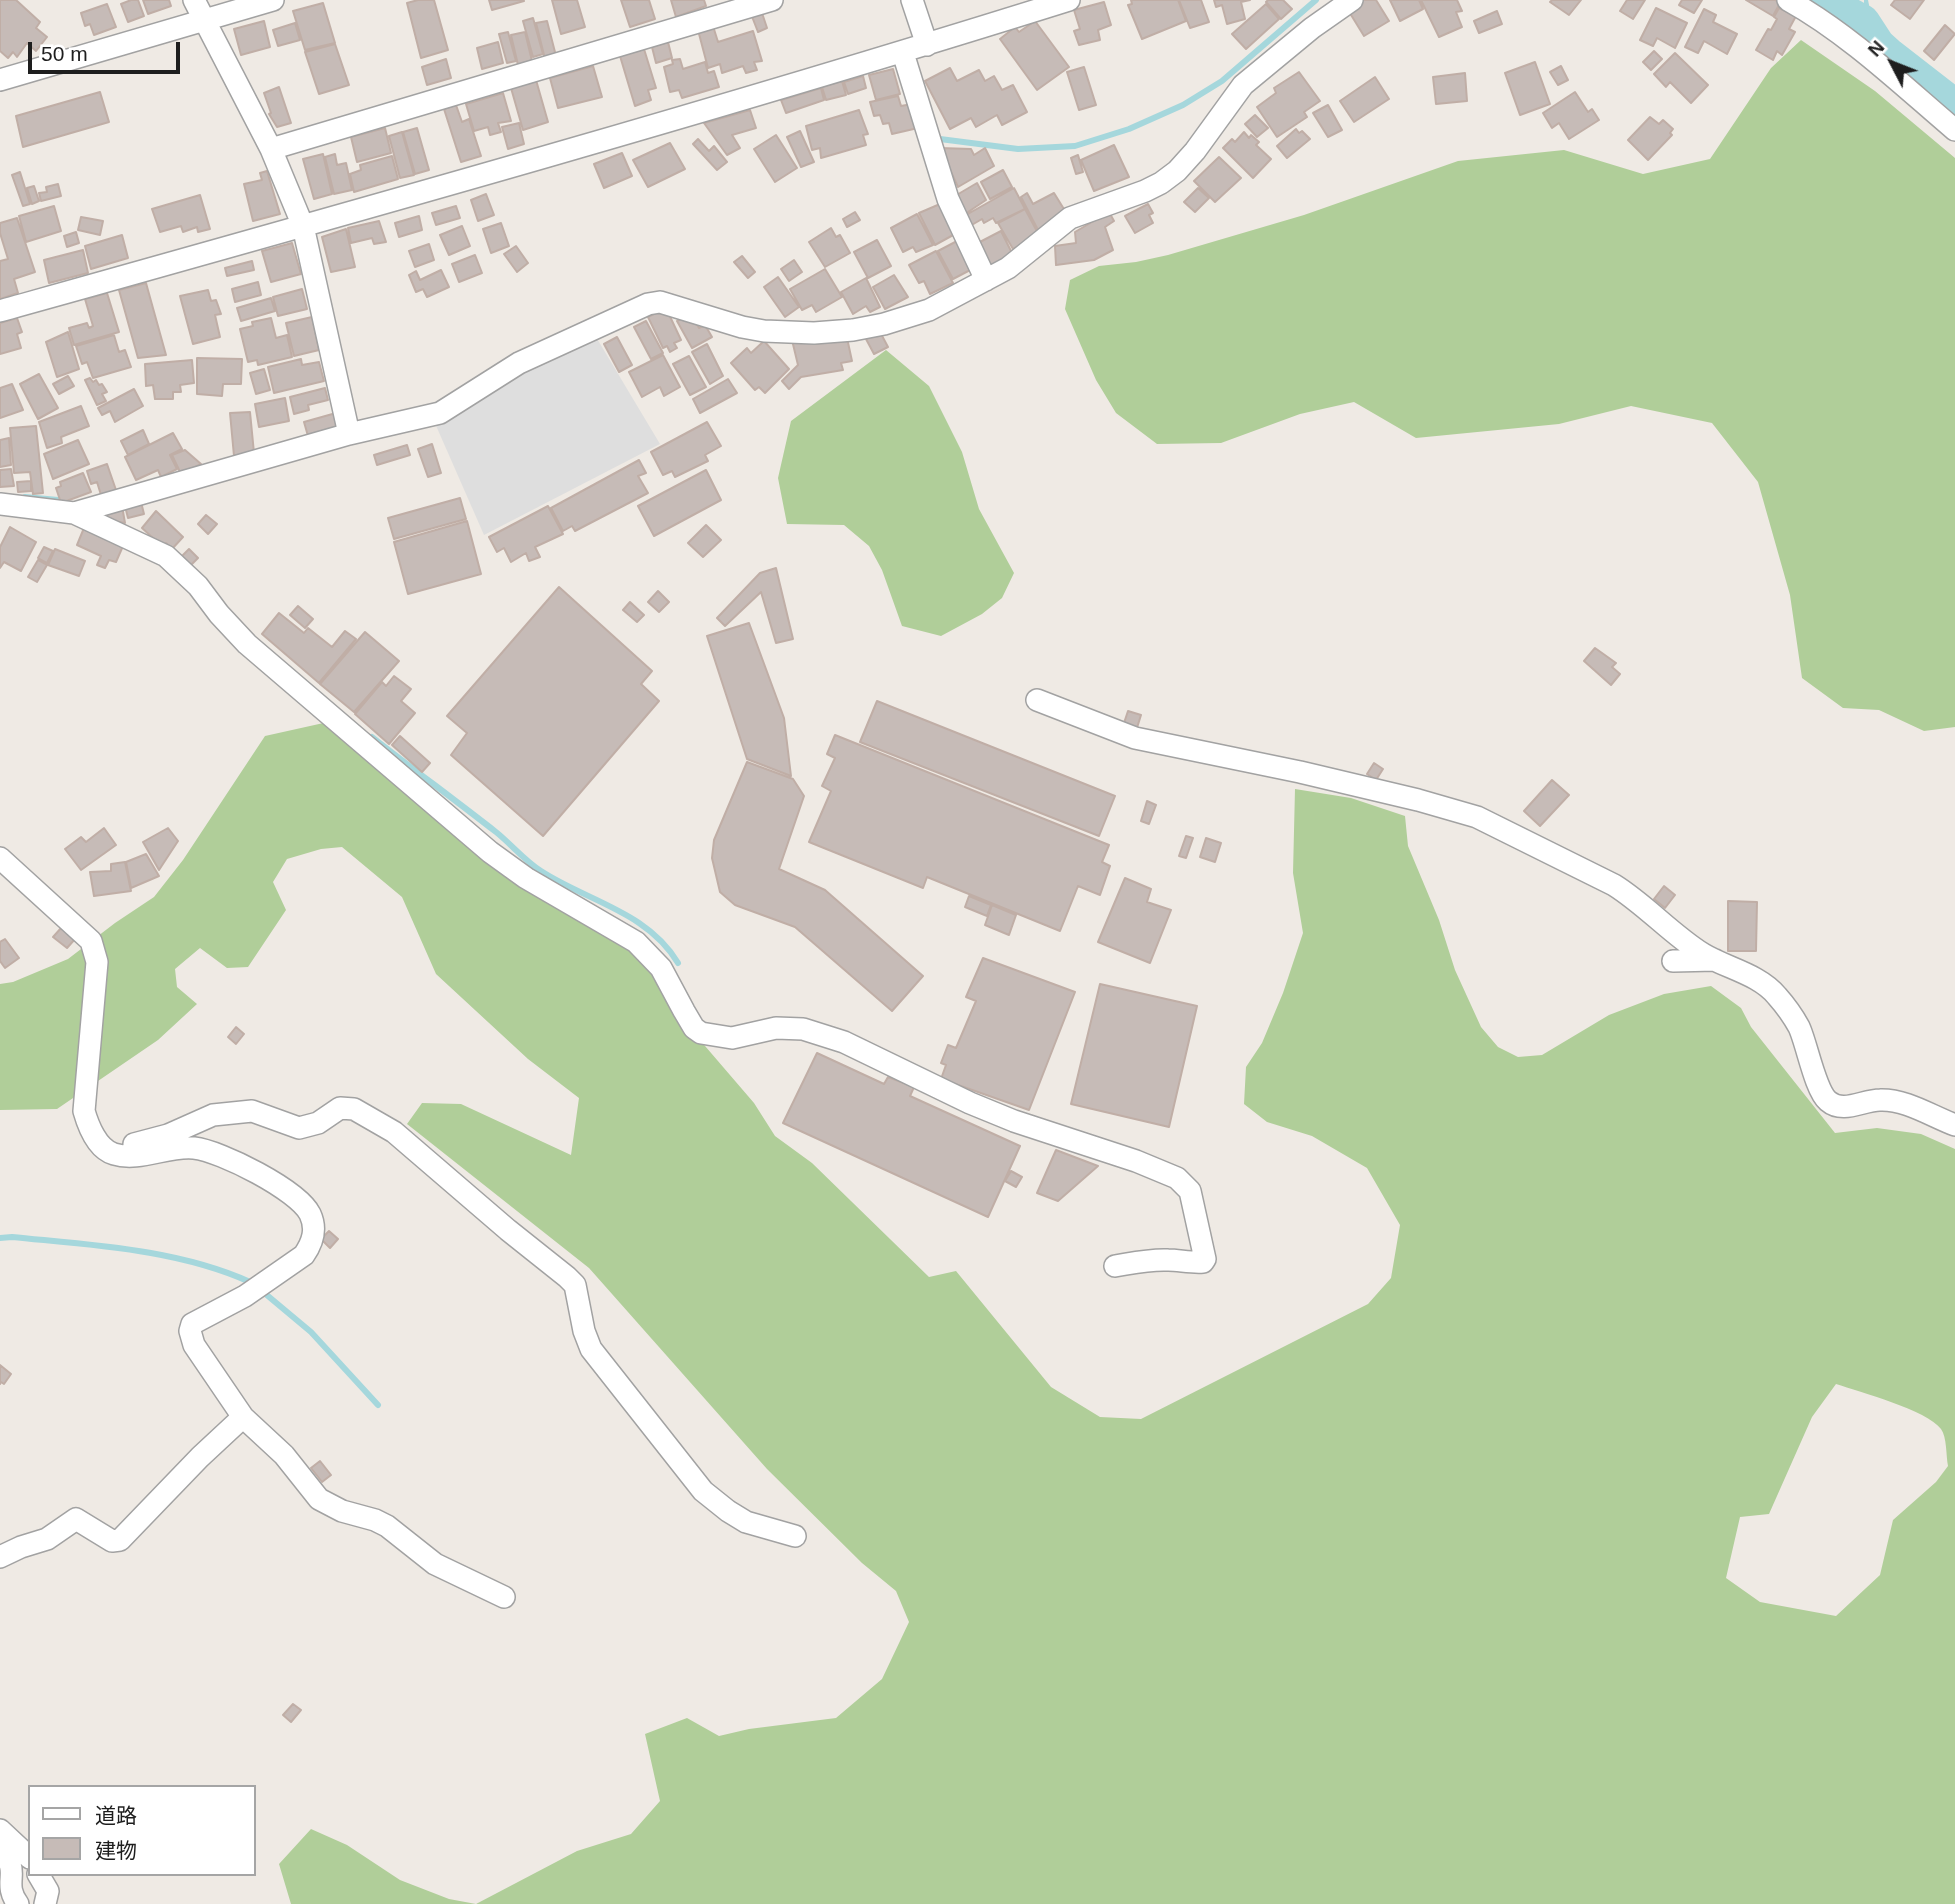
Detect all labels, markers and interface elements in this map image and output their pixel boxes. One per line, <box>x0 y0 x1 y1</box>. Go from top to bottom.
scale bar <box>32 28 184 72</box>
north arrow <box>1857 28 1927 98</box>
text: N <box>1864 36 1888 61</box>
text: 50 m <box>41 42 88 65</box>
legend <box>28 1785 256 1876</box>
text: 道路 <box>95 1804 137 1827</box>
text: 建物 <box>95 1839 137 1862</box>

